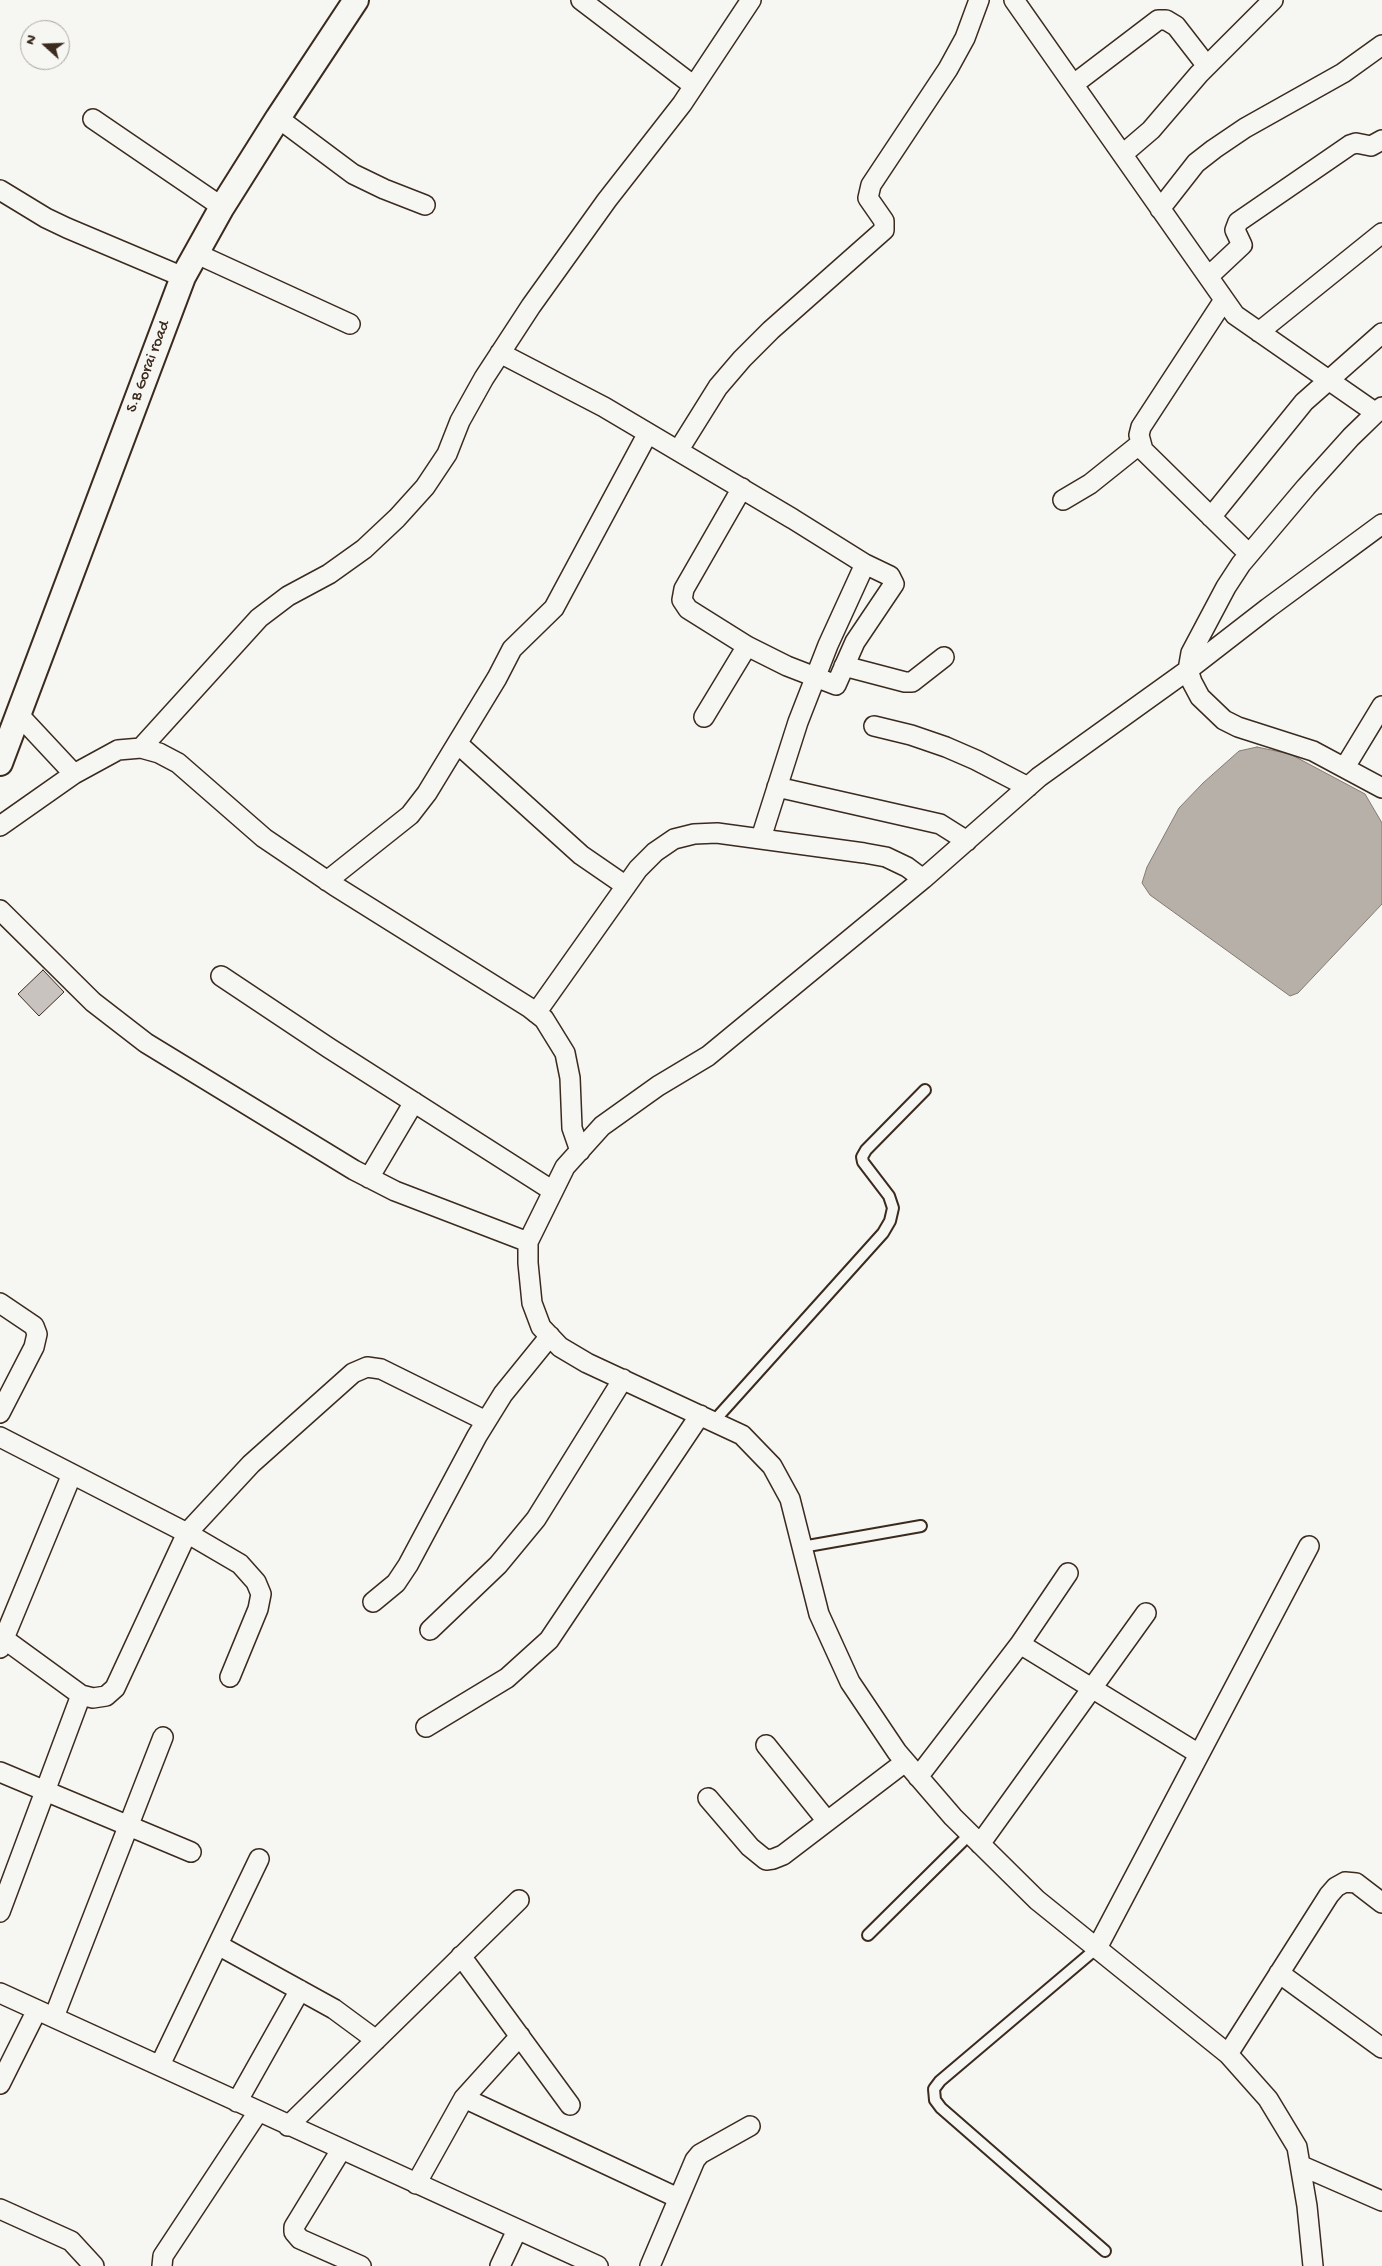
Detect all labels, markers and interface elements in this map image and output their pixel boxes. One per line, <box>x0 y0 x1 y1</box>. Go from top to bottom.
north arrow <box>20 20 70 70</box>
text: N <box>22 33 41 47</box>
street label: S.B Gorai road <box>123 318 175 416</box>

